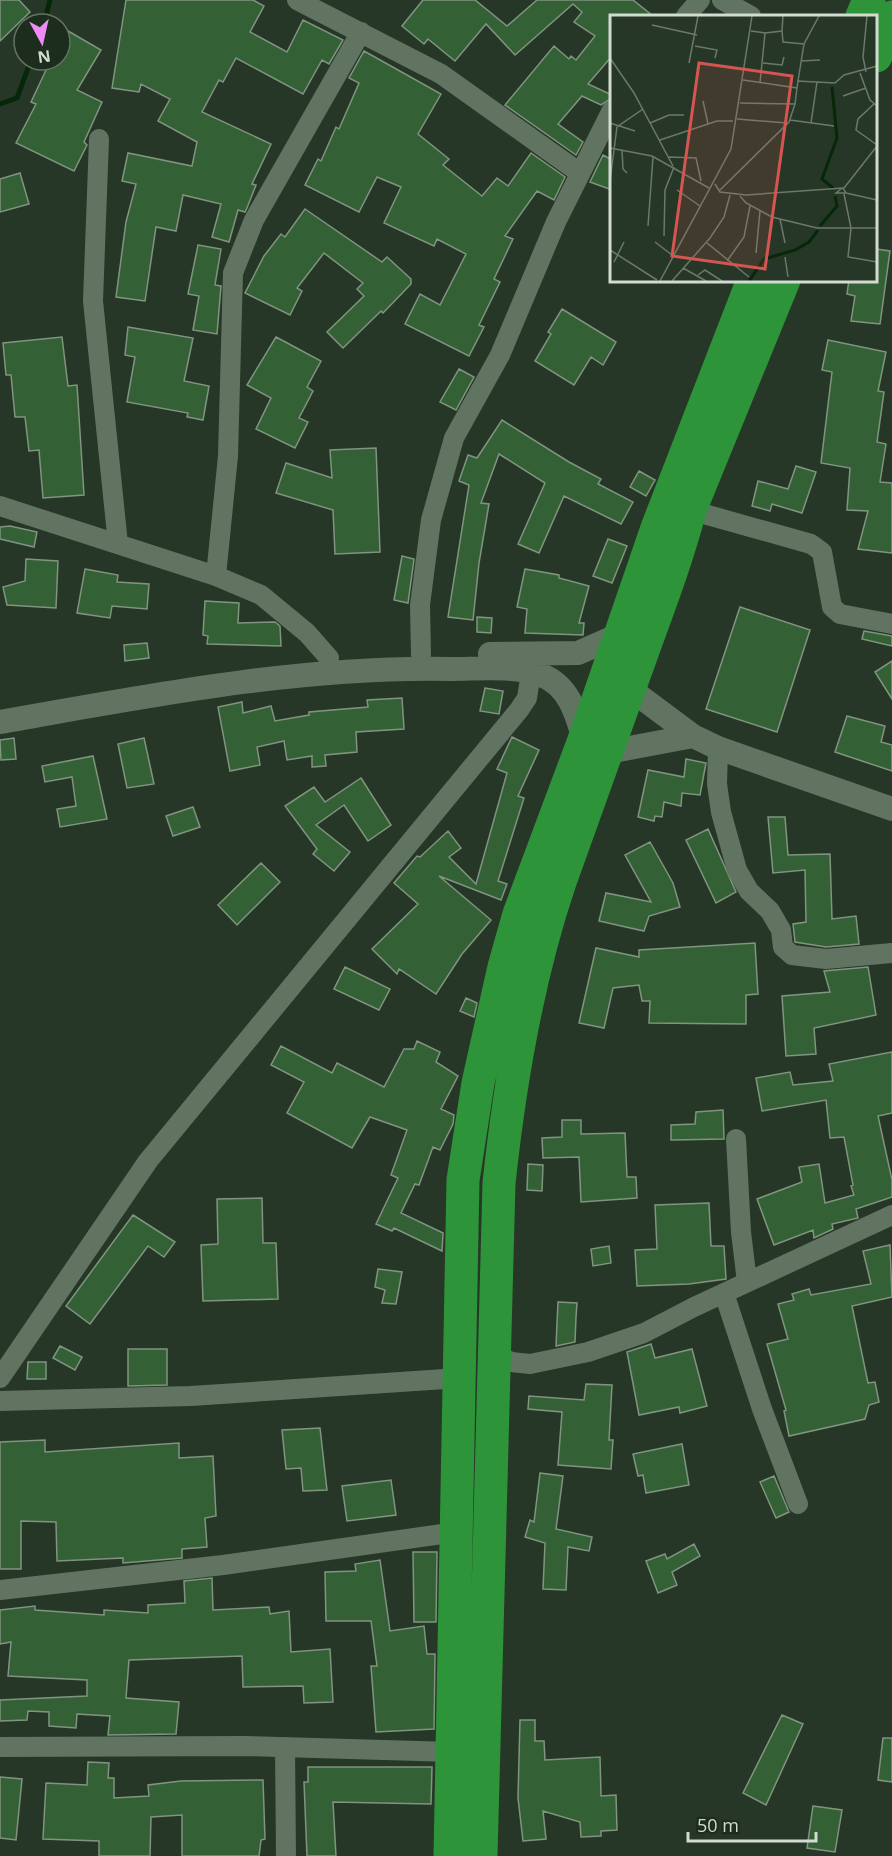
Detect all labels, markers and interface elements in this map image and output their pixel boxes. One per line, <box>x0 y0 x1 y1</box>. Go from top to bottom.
north arrow <box>12 12 72 72</box>
inset map <box>610 15 877 282</box>
text: N <box>36 45 52 69</box>
scale bar <box>688 1805 816 1843</box>
text: 50 m <box>697 1813 739 1837</box>

